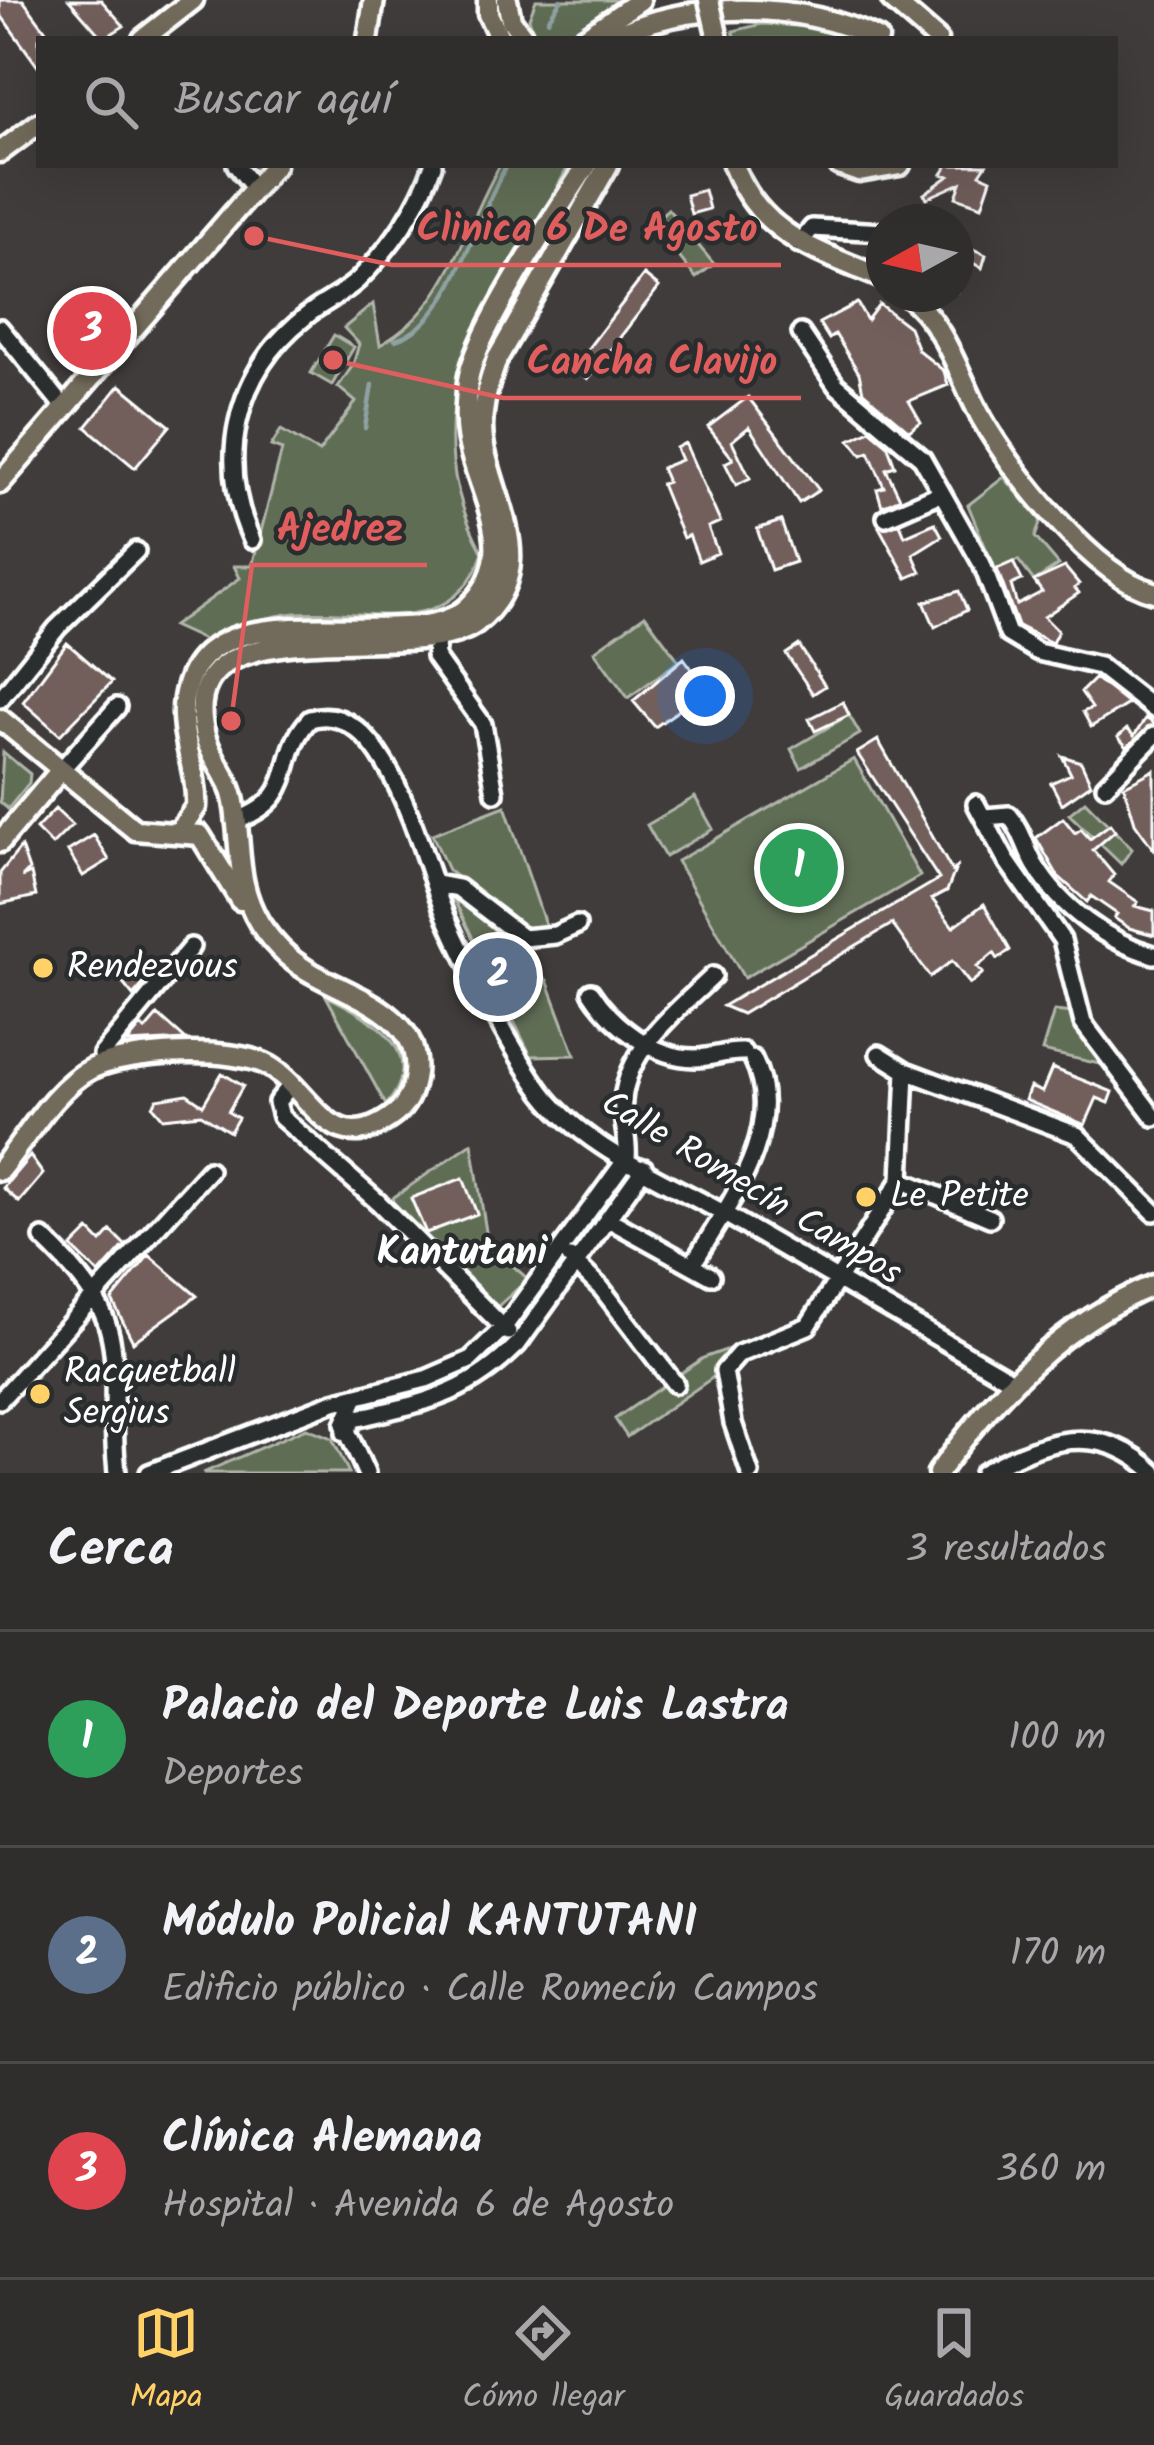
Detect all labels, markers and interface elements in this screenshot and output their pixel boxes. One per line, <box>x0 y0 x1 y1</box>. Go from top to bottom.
search box <box>36 36 1118 168</box>
text: Buscar aquí <box>174 66 392 138</box>
icon: search <box>78 69 144 135</box>
callout: Clinica 6 De Agosto <box>392 190 781 265</box>
text: Clinica 6 De Agosto <box>416 200 758 262</box>
north arrow <box>866 204 974 312</box>
pin: 3 <box>53 286 131 376</box>
callout: Cancha Clavijo <box>503 323 801 398</box>
text: Cancha Clavijo <box>527 333 777 395</box>
callout: Ajedrez <box>252 490 427 565</box>
text: Ajedrez <box>277 500 403 562</box>
your location <box>675 666 735 726</box>
pin: 1 <box>760 823 838 913</box>
pin: 2 <box>459 932 537 1022</box>
place label: Rendezvous <box>67 940 238 997</box>
marker: Rendezvous <box>30 955 56 981</box>
street label: Calle Romecín Campos <box>589 1076 913 1302</box>
place label: Le Petite <box>890 1169 1029 1226</box>
marker: Le Petite <box>853 1184 879 1210</box>
district label: Kantutani <box>377 1223 548 1285</box>
place label: Racquetball Sergius <box>64 1345 236 1443</box>
marker: Racquetball Sergius <box>27 1381 53 1407</box>
text: Cerca <box>48 1511 174 1592</box>
text: 3 resultados <box>906 1520 1106 1582</box>
text: Palacio del Deporte Luis Lastra <box>162 1672 789 1744</box>
text: 1 <box>81 1708 93 1770</box>
text: 100 m <box>1008 1708 1106 1770</box>
text: Deportes <box>162 1744 303 1806</box>
text: Módulo Policial KANTUTANI <box>162 1888 697 1960</box>
text: 2 <box>76 1924 98 1986</box>
text: 170 m <box>1010 1924 1106 1986</box>
text: Edificio público · Calle Romecín Campos <box>162 1960 818 2022</box>
text: Clínica Alemana <box>162 2104 482 2176</box>
text: 3 <box>76 2140 98 2202</box>
text: 360 m <box>996 2140 1106 2202</box>
text: Hospital · Avenida 6 de Agosto <box>162 2176 674 2238</box>
tab: Mapa <box>130 2300 203 2425</box>
tab: Cómo llegar <box>462 2300 625 2425</box>
tab: Guardados <box>884 2300 1024 2425</box>

